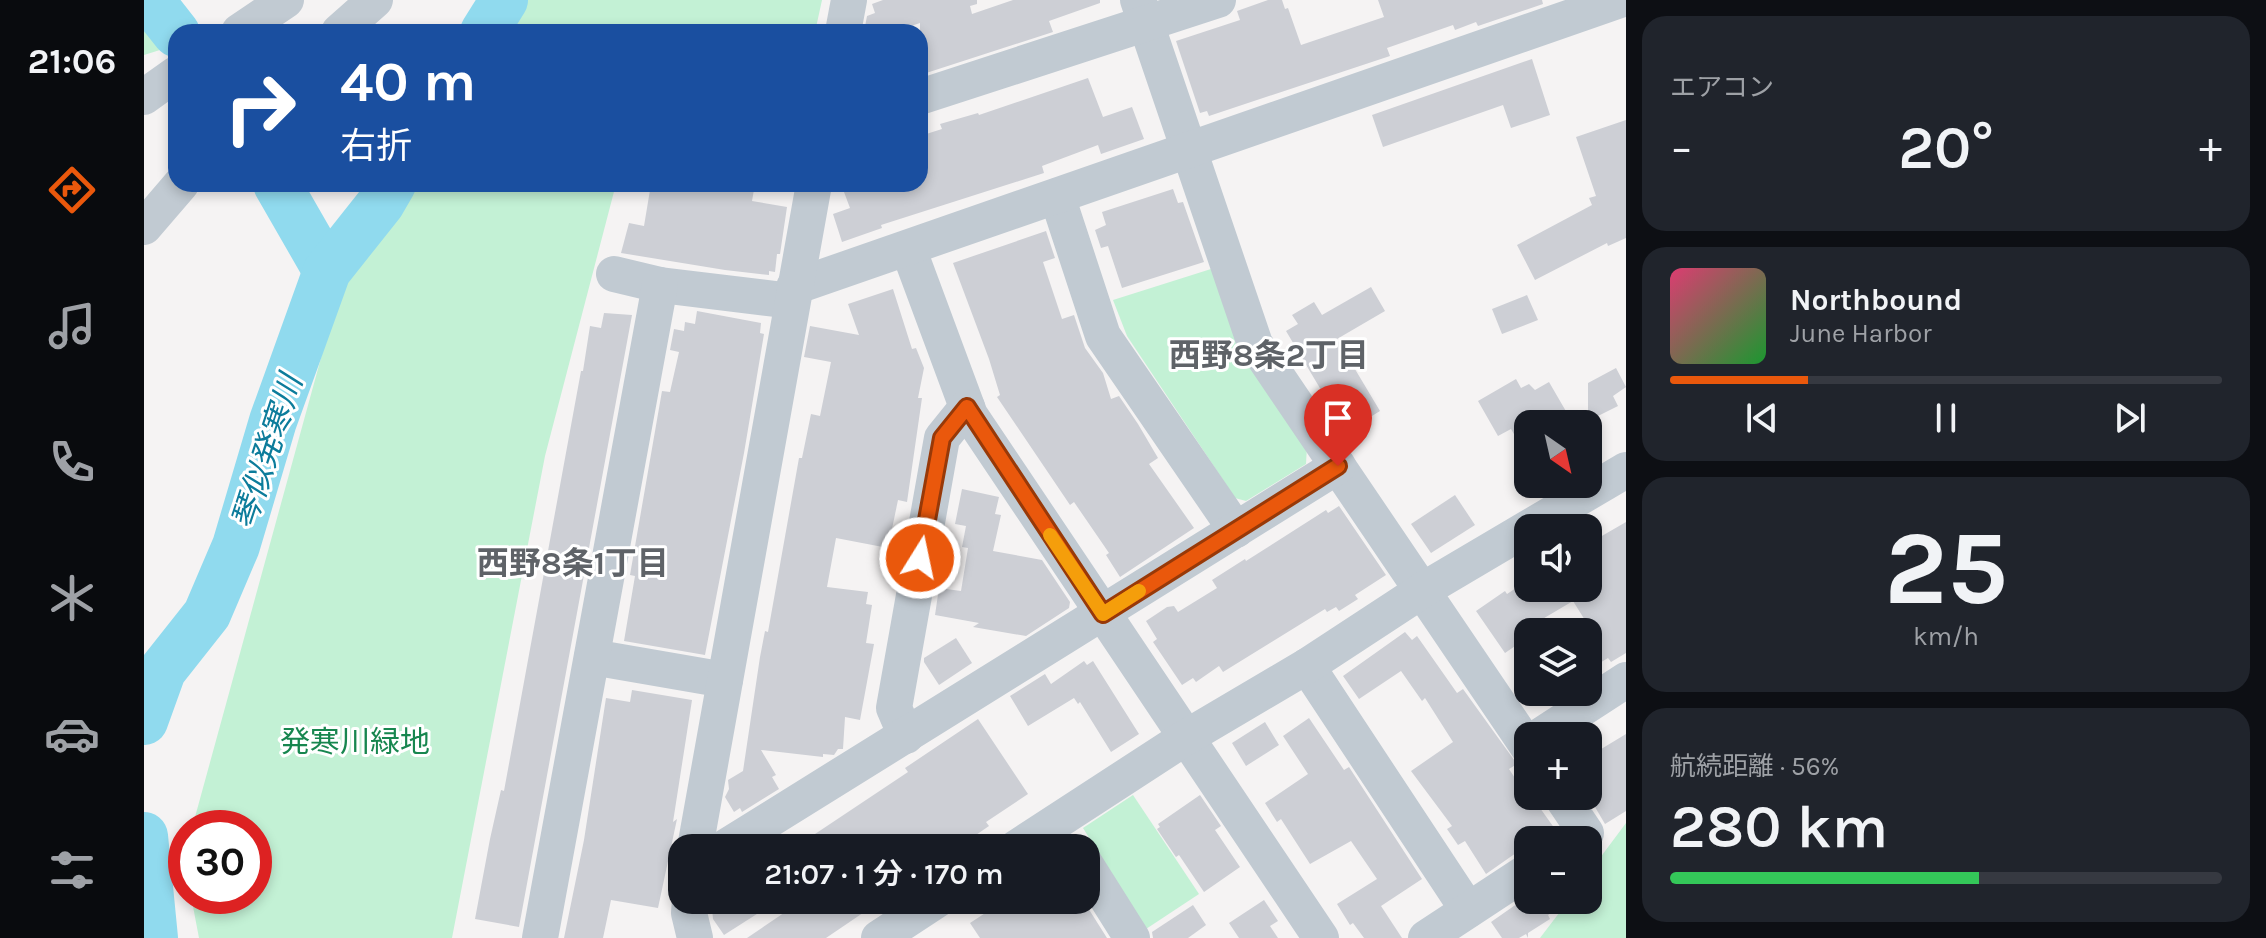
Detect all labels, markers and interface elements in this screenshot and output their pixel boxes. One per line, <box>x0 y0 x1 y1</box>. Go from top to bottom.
text: 21:06 <box>28 40 116 82</box>
text: 40 m <box>340 49 476 114</box>
icon: right <box>208 56 312 160</box>
text: エアコン <box>1670 72 1774 103</box>
text: 20° <box>1898 113 1994 183</box>
text: − <box>1670 122 1693 173</box>
text: + <box>2199 122 2222 173</box>
text: 右折 <box>340 125 412 167</box>
icon: directions <box>44 162 100 218</box>
text: Northbound <box>1790 282 1962 318</box>
icon: music <box>44 298 100 354</box>
text: June Harbor <box>1790 318 1932 349</box>
district label: 西野8条2丁目 <box>1169 337 1369 374</box>
water label: 琴似発寒川 <box>225 368 311 534</box>
pin <box>1304 384 1372 466</box>
icon: arrive <box>1316 396 1360 440</box>
icon: previous <box>1740 396 1784 440</box>
icon: pause <box>1924 396 1968 440</box>
icon: next <box>2108 396 2152 440</box>
north arrow <box>1514 410 1602 498</box>
map controls <box>1514 410 1602 914</box>
icon: phone <box>44 434 100 490</box>
text: 25 <box>1884 508 2008 629</box>
button: sound <box>1514 514 1602 602</box>
position arrow <box>878 516 962 600</box>
district label: 西野8条1丁目 <box>477 545 669 582</box>
icon: climate <box>44 570 100 626</box>
button: layers <box>1514 618 1602 706</box>
text: km/h <box>1913 621 1979 652</box>
icon: car <box>44 706 100 762</box>
button: + <box>1514 722 1602 810</box>
park label: 発寒川緑地 <box>280 724 430 760</box>
text: 航続距離 · 56% <box>1670 751 1839 782</box>
text: 280 km <box>1670 792 1888 862</box>
speed limit sign: 30 <box>168 810 272 914</box>
button: − <box>1514 826 1602 914</box>
icon: filters <box>44 842 100 898</box>
text: 21:07 · 1 分 · 170 m <box>764 856 1004 892</box>

